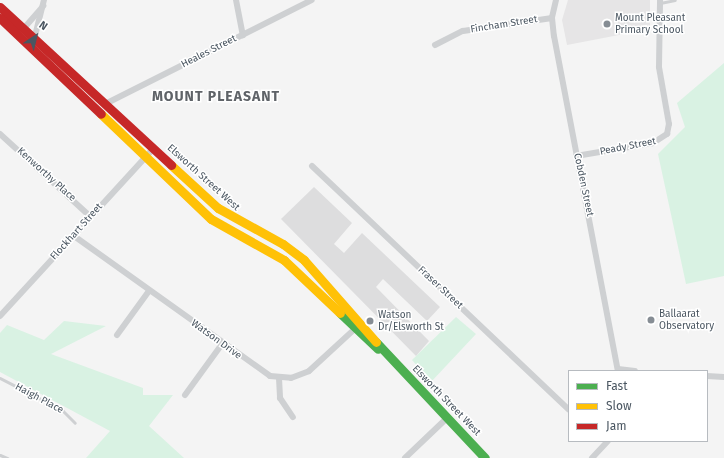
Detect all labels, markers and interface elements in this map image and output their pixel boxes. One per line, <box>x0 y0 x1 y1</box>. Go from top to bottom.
place label: Mount Pleasant Primary School <box>615 12 685 36</box>
street label: Fincham Street <box>470 14 538 36</box>
north arrow <box>16 16 56 56</box>
text: N <box>36 18 50 33</box>
marker: Mount Pleasant Primary School <box>602 19 612 29</box>
street label: Heales Street <box>179 33 239 71</box>
district label: MOUNT PLEASANT <box>152 89 280 105</box>
street label: Peady Street <box>599 136 657 158</box>
street label: Elsworth Street West <box>164 142 242 214</box>
street label: Kenworthy Place <box>14 145 78 205</box>
street label: Cobden Street <box>570 152 596 218</box>
street label: Flockhart Street <box>48 201 106 263</box>
street label: Fraser Street <box>415 264 465 312</box>
place label: Ballaarat Observatory <box>659 308 714 332</box>
place label: Watson Dr/Elsworth St <box>378 309 444 332</box>
marker: Ballaarat Observatory <box>646 315 656 325</box>
marker: Watson Dr/Elsworth St <box>365 316 375 326</box>
street label: Watson Drive <box>188 318 244 362</box>
street label: Elsworth Street West <box>409 363 483 439</box>
legend <box>568 370 708 442</box>
text: Fast <box>606 379 628 393</box>
street label: Haigh Place <box>13 381 65 417</box>
text: Slow <box>606 399 632 413</box>
text: Jam <box>606 419 626 433</box>

